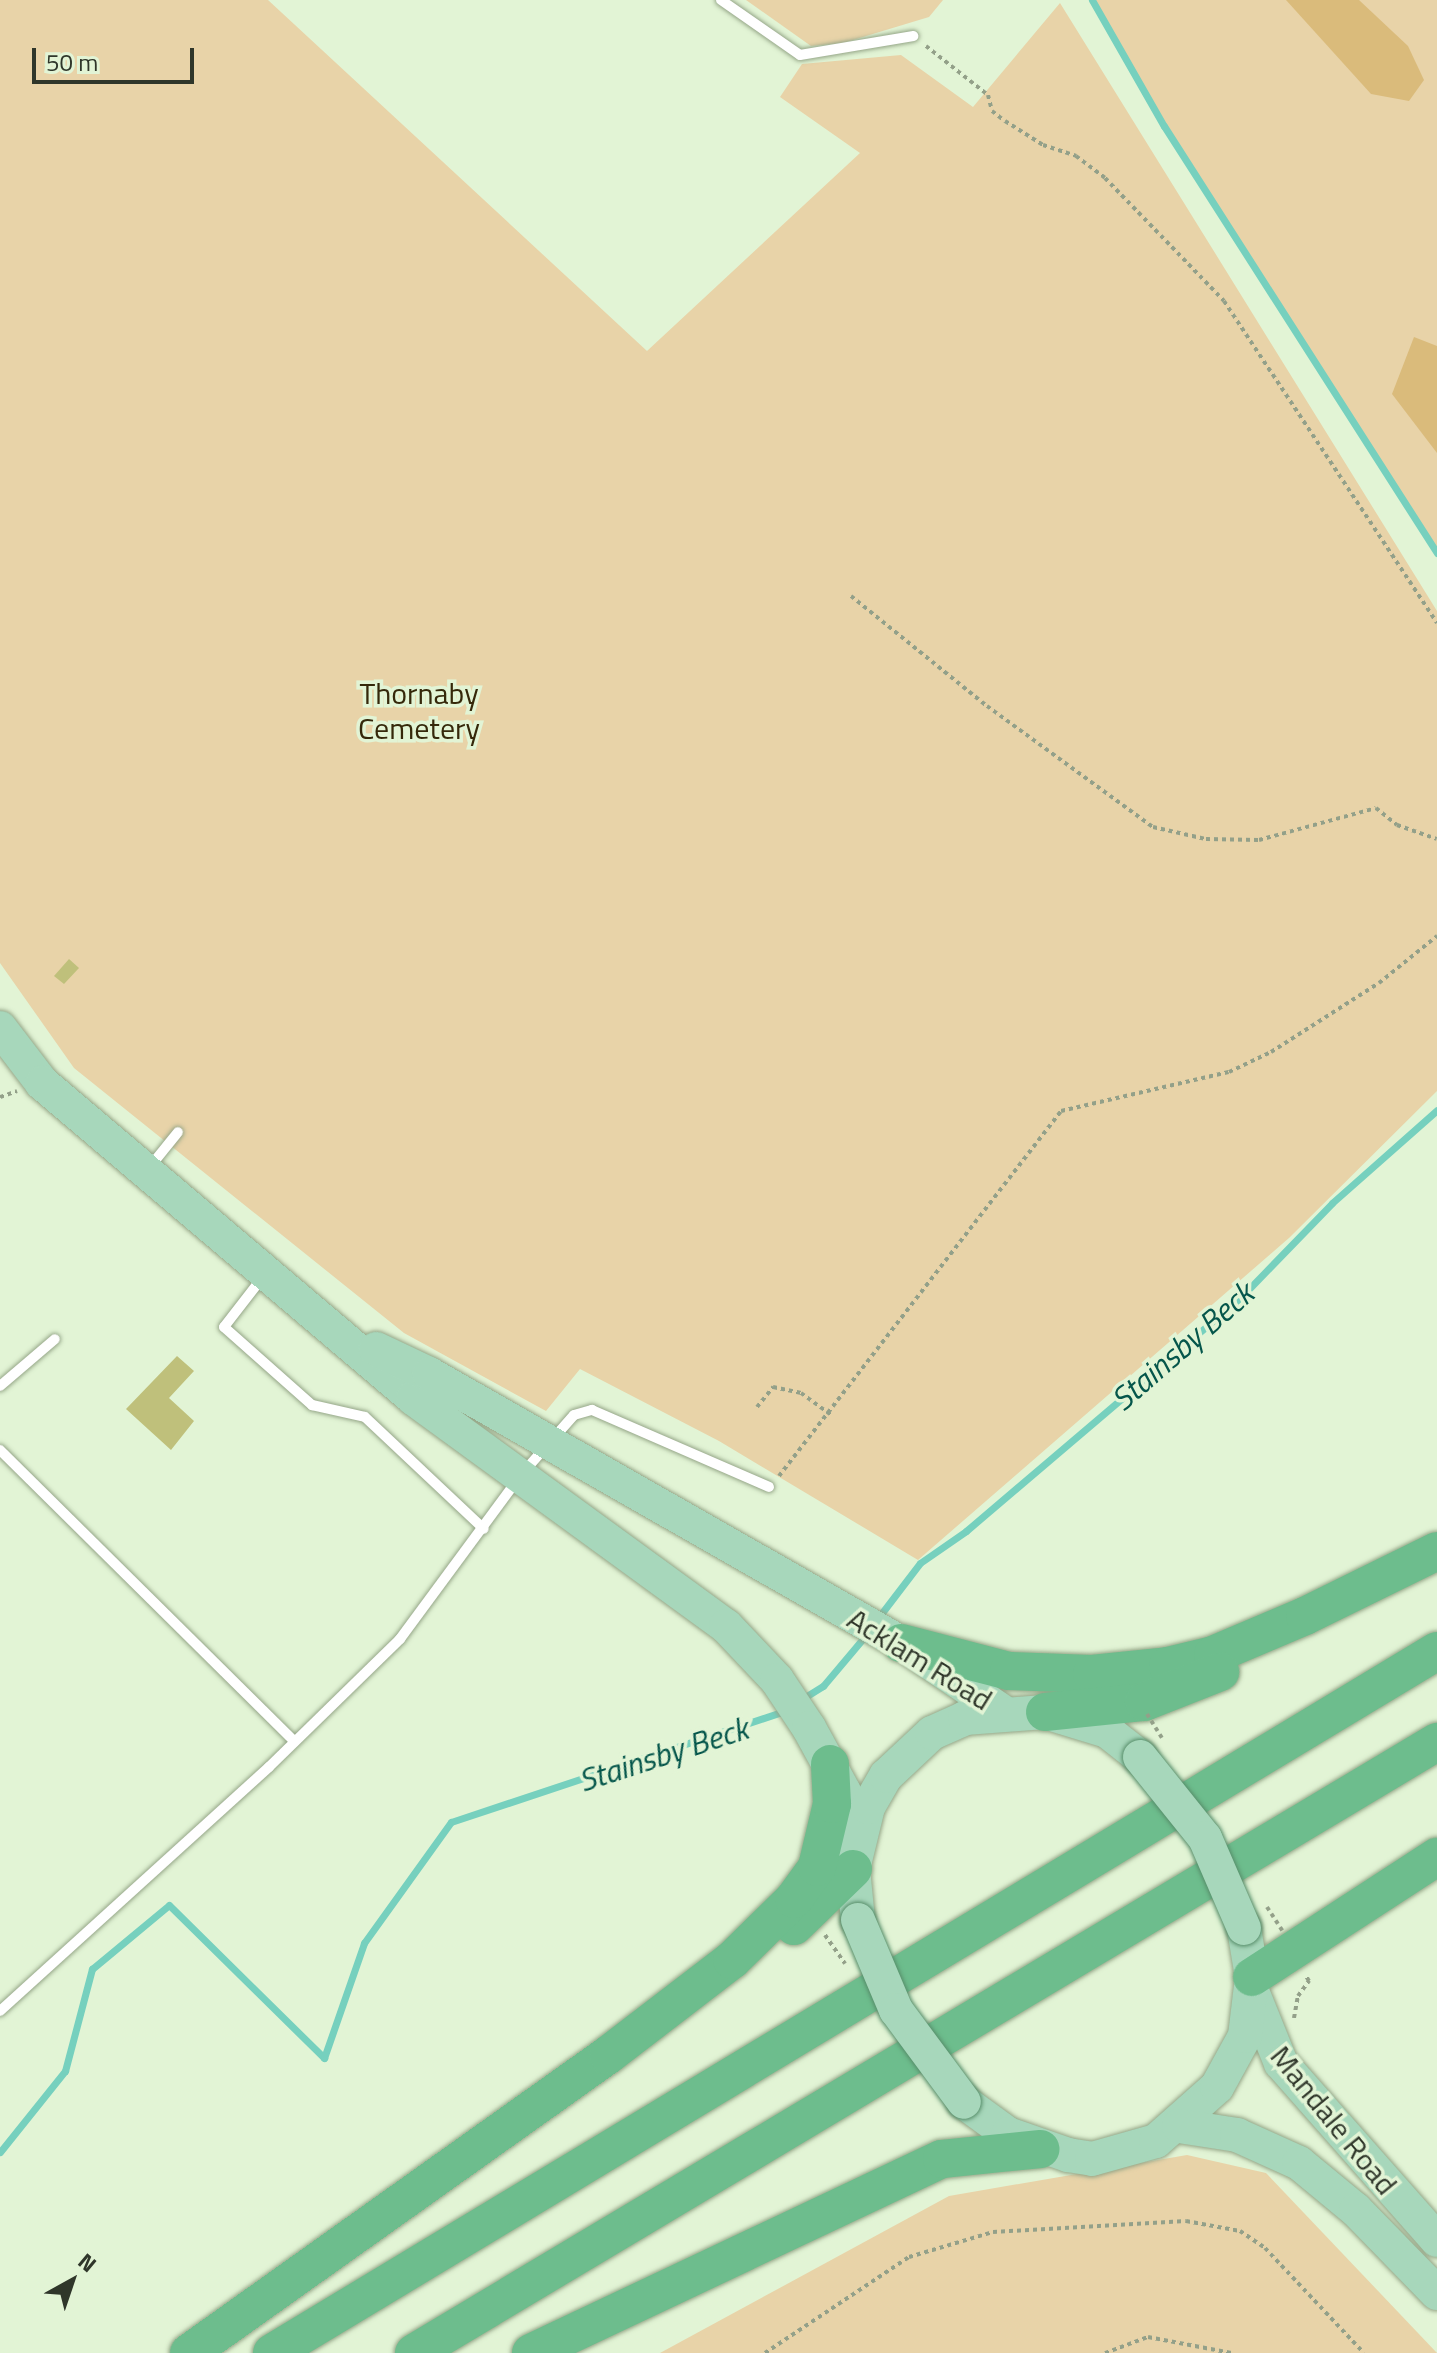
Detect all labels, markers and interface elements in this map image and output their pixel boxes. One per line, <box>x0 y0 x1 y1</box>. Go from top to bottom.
scale bar <box>36 32 198 82</box>
text: 50 m <box>46 44 98 80</box>
park label: Thornaby Cemetery <box>358 675 480 746</box>
water label: Stainsby Beck <box>1103 1274 1261 1418</box>
street label: Acklam Road <box>841 1600 999 1718</box>
water label: Stainsby Beck <box>573 1709 753 1799</box>
street label: Mandale Road <box>1263 2038 1405 2202</box>
north arrow <box>32 2241 112 2321</box>
text: N <box>71 2245 104 2281</box>

